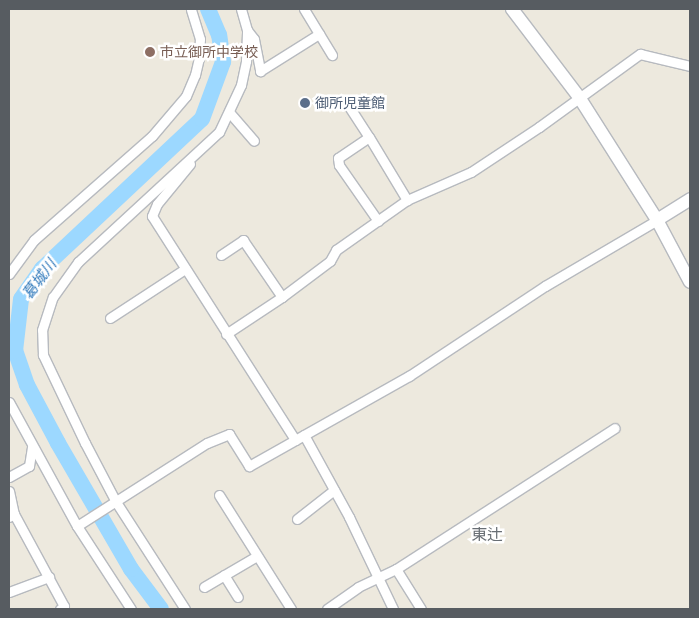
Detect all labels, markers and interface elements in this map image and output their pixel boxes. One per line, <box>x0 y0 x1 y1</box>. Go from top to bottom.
place label: 市立御所中学校 <box>160 44 258 60</box>
marker: 市立御所中学校 <box>144 46 156 58</box>
place label: 御所児童館 <box>315 95 385 111</box>
marker: 御所児童館 <box>299 97 311 109</box>
water label: 葛城川 <box>18 256 60 302</box>
district label: 東辻 <box>471 524 503 544</box>

